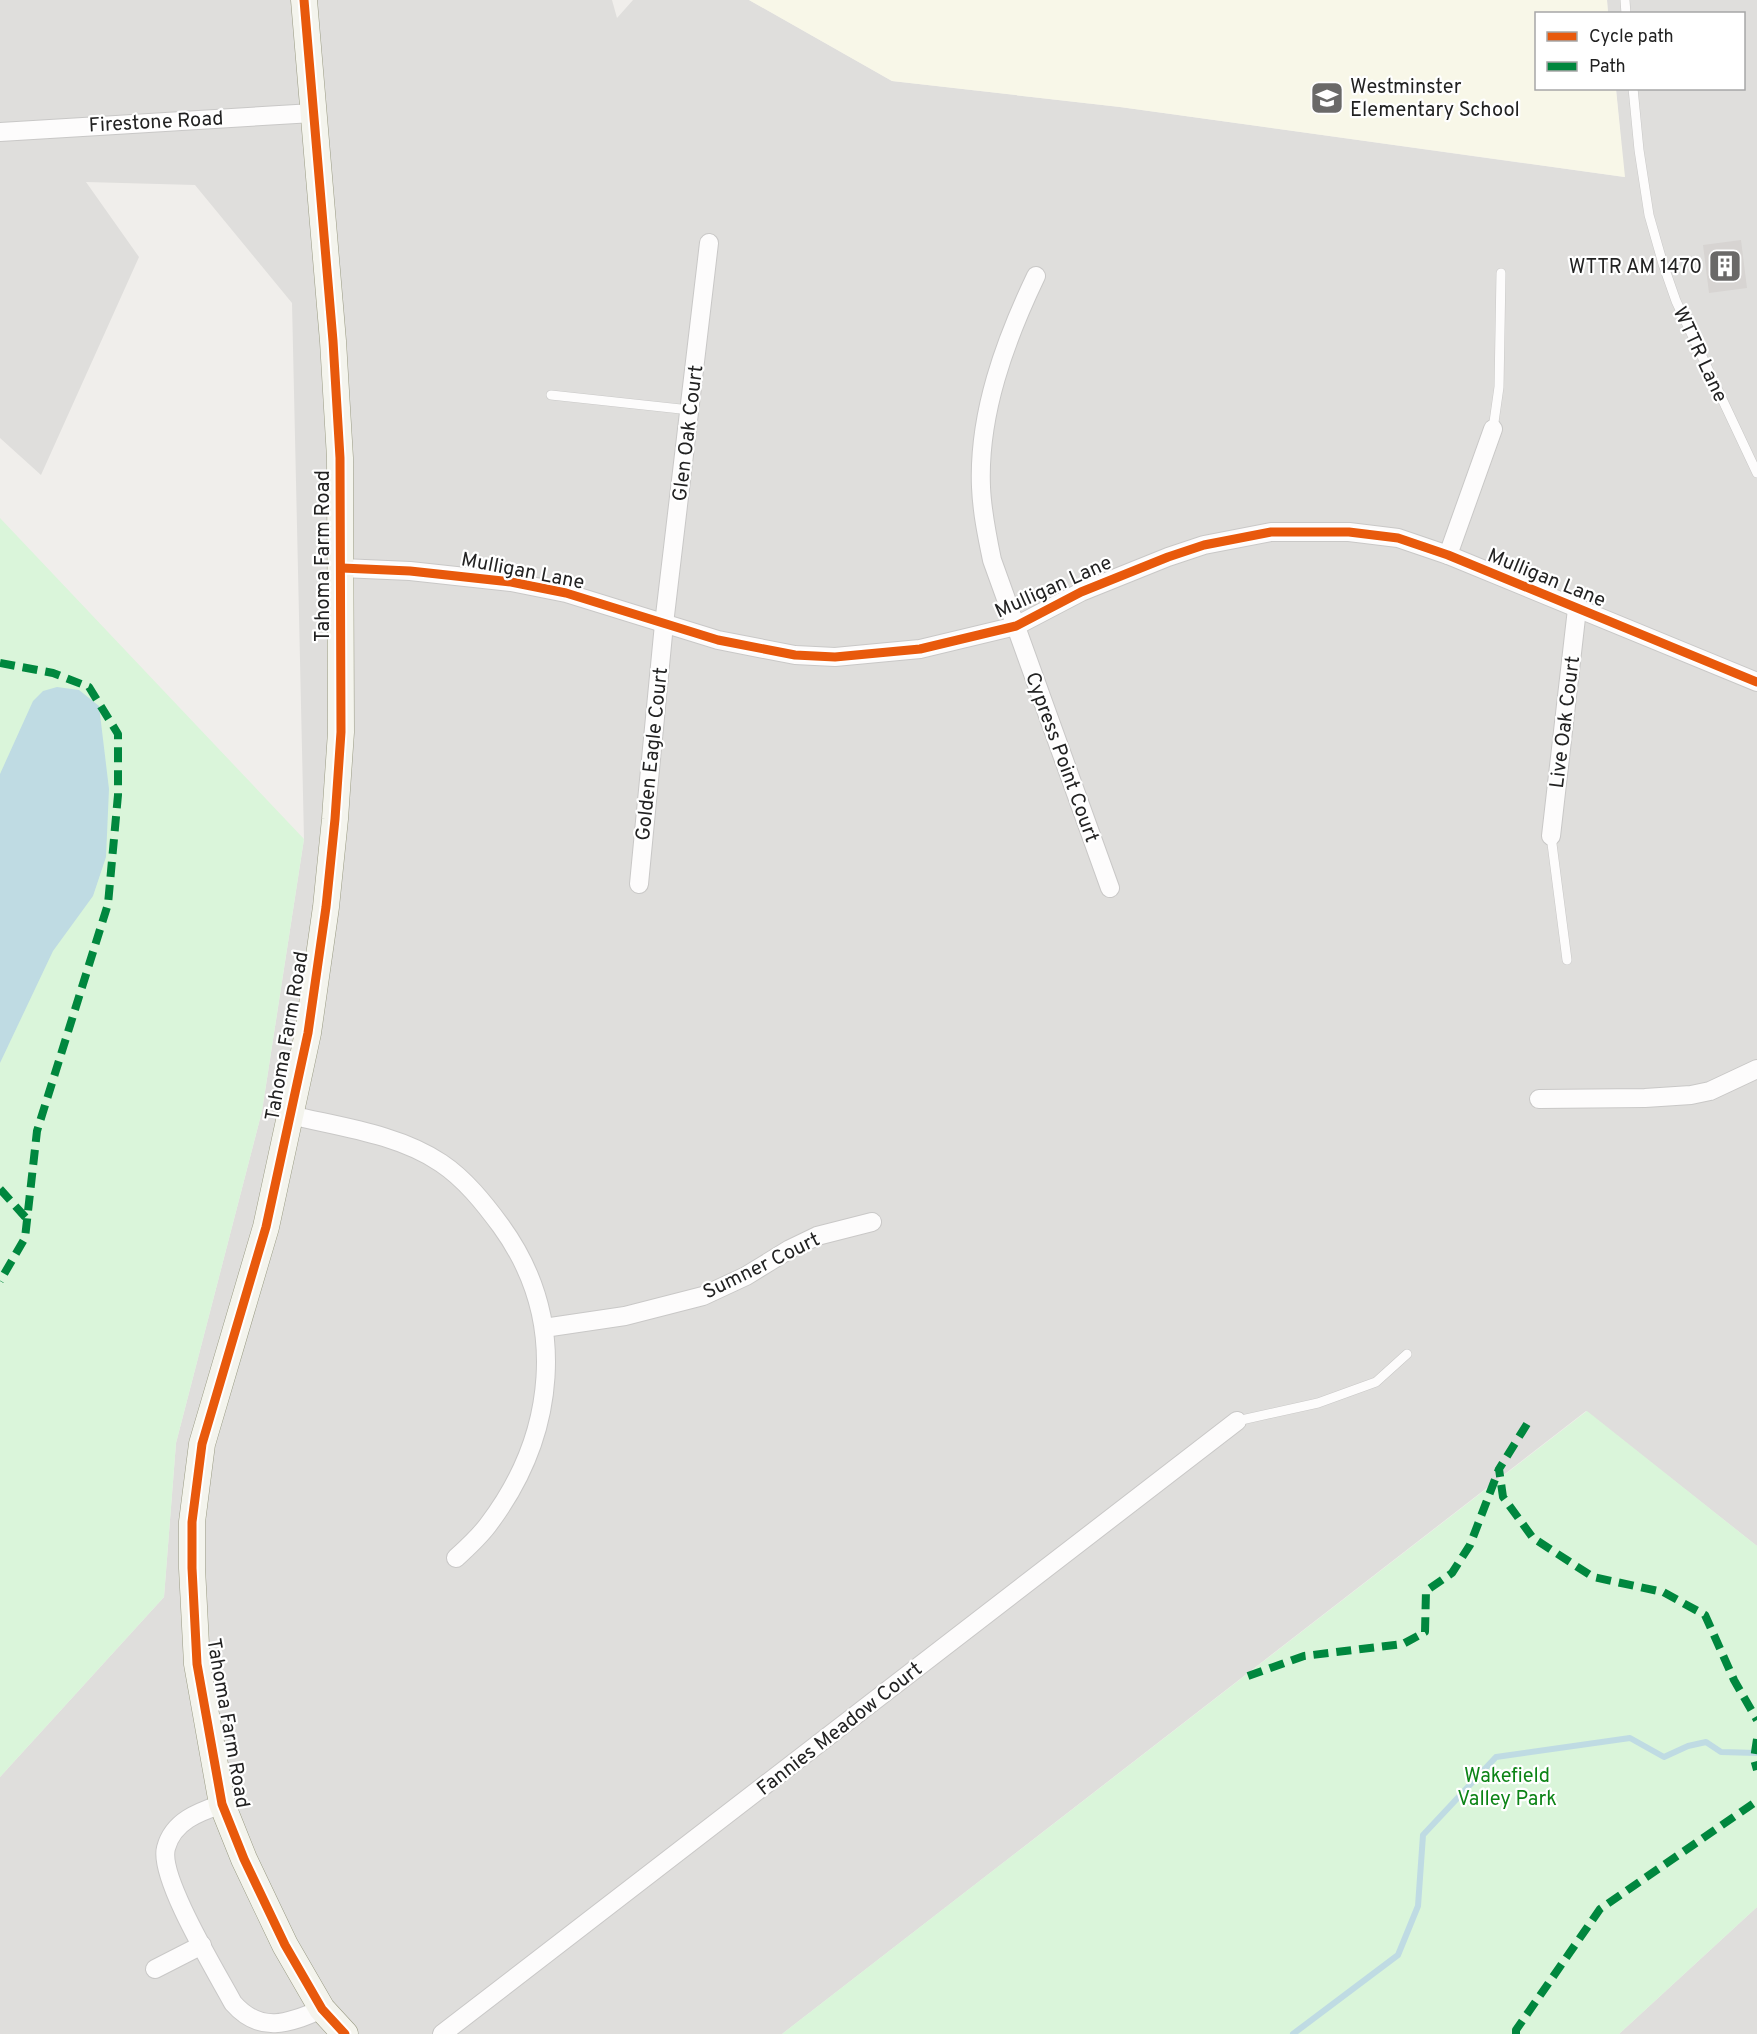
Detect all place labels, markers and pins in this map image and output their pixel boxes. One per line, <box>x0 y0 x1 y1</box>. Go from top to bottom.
place label: Westminster Elementary School <box>1350 75 1520 124</box>
school or university icon: Westminster Elementary School <box>1309 80 1345 116</box>
building icon: WTTR AM 1470 <box>1707 248 1743 284</box>
place label: WTTR AM 1470 <box>1569 255 1702 281</box>

